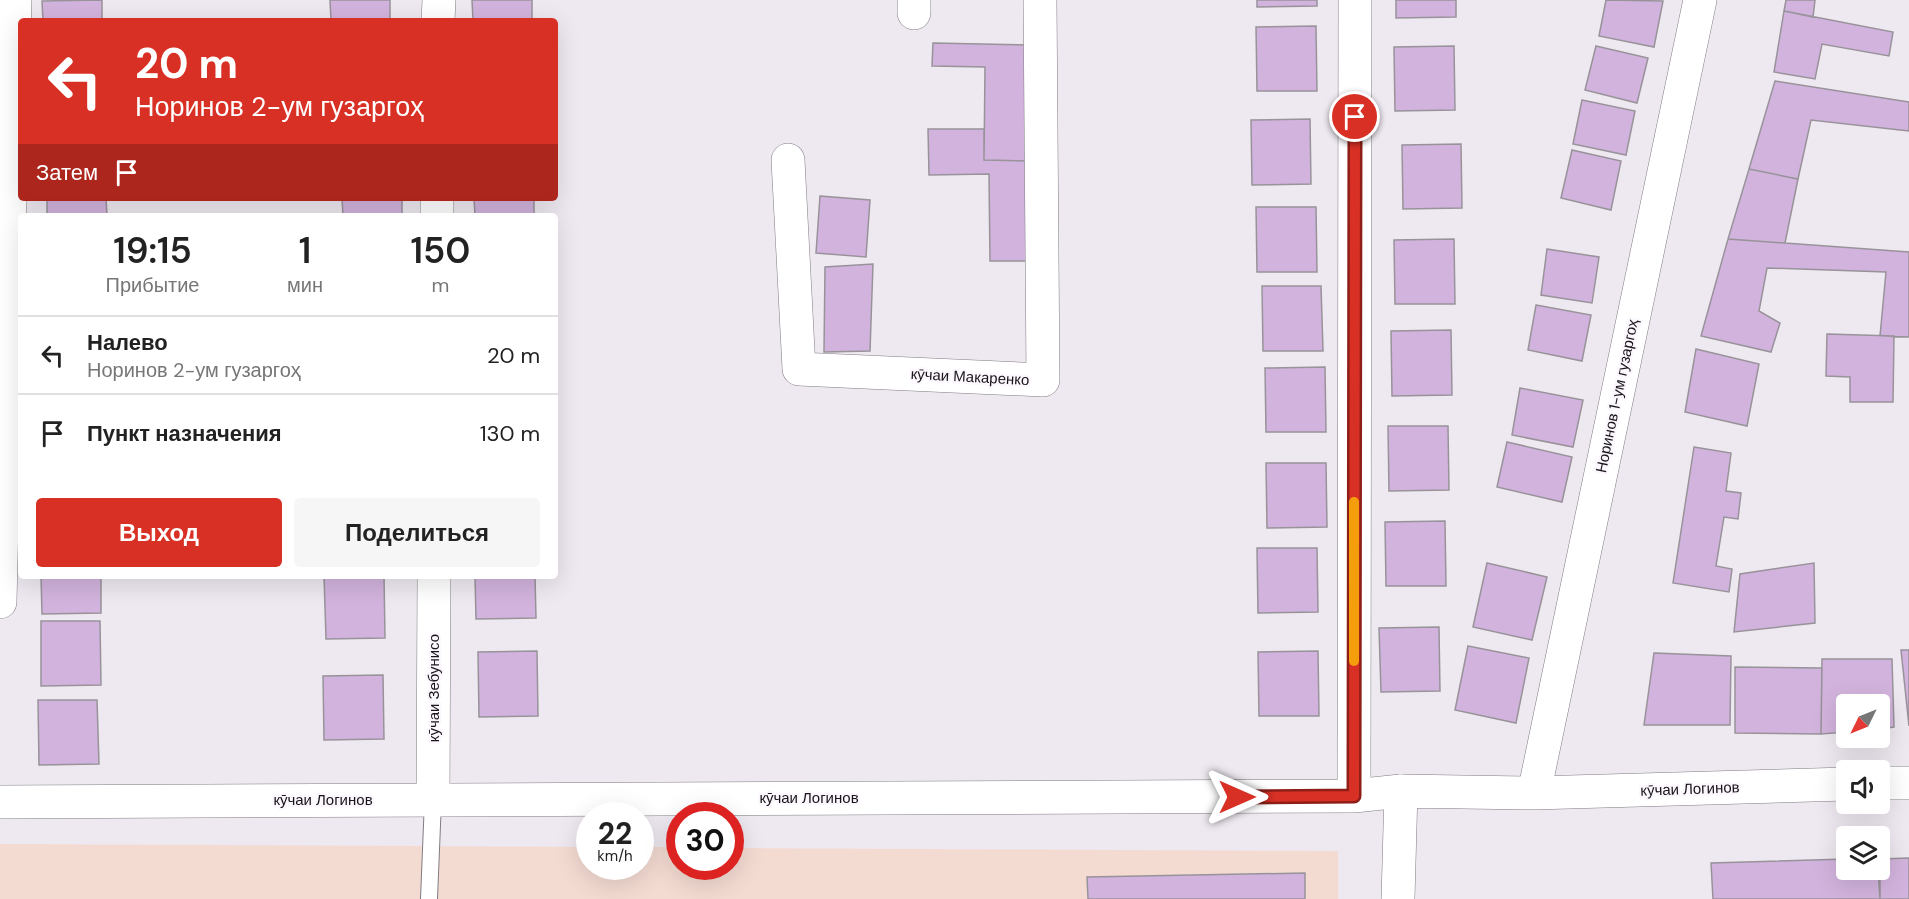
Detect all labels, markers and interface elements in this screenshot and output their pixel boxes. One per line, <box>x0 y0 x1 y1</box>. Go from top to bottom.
text: 20 m <box>135 36 238 91</box>
icon: left <box>36 42 114 120</box>
text: Норинов 2-ум гузаргоҳ <box>135 89 424 124</box>
pin <box>1329 91 1380 142</box>
icon: arrive <box>1338 100 1371 133</box>
icon: arrive <box>110 156 143 189</box>
text: Затем <box>36 158 98 187</box>
text: 19:15 <box>113 227 192 274</box>
text: 1 <box>299 227 311 274</box>
text: 150 <box>411 227 470 274</box>
text: Прибытие <box>106 272 200 298</box>
text: мин <box>287 272 323 298</box>
text: m <box>432 272 449 298</box>
street label: Норинов 1-ум гузаргоҳ <box>1591 317 1643 475</box>
text: Налево <box>87 328 168 357</box>
icon: left <box>36 339 69 372</box>
text: 20 m <box>487 341 540 370</box>
text: Норинов 2-ум гузаргоҳ <box>87 357 301 383</box>
street label: кӯчаи Макаренко <box>910 364 1030 390</box>
icon: arrive <box>36 417 69 450</box>
text: Пункт назначения <box>87 419 282 448</box>
text: 130 m <box>480 419 540 448</box>
button: Выход <box>36 498 282 567</box>
button: Поделиться <box>294 498 540 567</box>
street label: кӯчаи Зебунисо <box>424 634 444 742</box>
north arrow <box>1836 694 1890 748</box>
map controls <box>1836 694 1890 880</box>
button: sound <box>1836 760 1890 814</box>
position arrow <box>1205 765 1269 829</box>
street label: кӯчаи Логинов <box>1640 777 1740 801</box>
street label: кӯчаи Логинов <box>759 788 859 808</box>
street label: кӯчаи Логинов <box>273 790 373 810</box>
speed limit sign: 30 <box>666 802 744 880</box>
text: 22 <box>598 814 632 853</box>
button: layers <box>1836 826 1890 880</box>
text: km/h <box>597 846 633 866</box>

